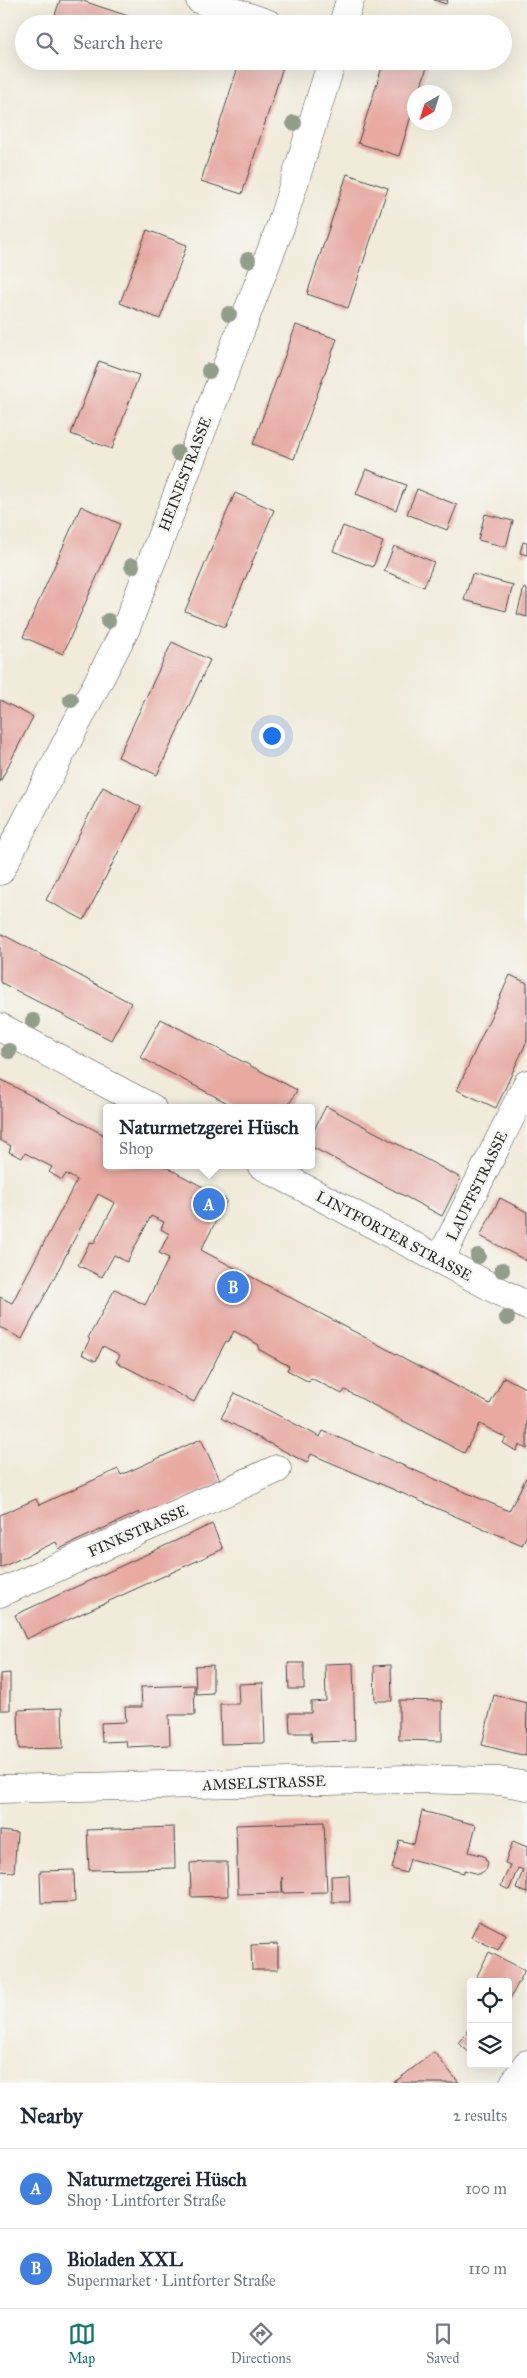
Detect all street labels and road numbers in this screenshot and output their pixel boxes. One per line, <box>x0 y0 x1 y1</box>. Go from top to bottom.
street label: HEINESTRASSE <box>155 414 215 534</box>
street label: LAUFFSTRASSE <box>443 1128 512 1244</box>
street label: LINTFORTER STRASSE <box>313 1187 475 1285</box>
street label: FINKSTRASSE <box>85 1501 191 1561</box>
street label: AMSELSTRASSE <box>201 1772 326 1794</box>

